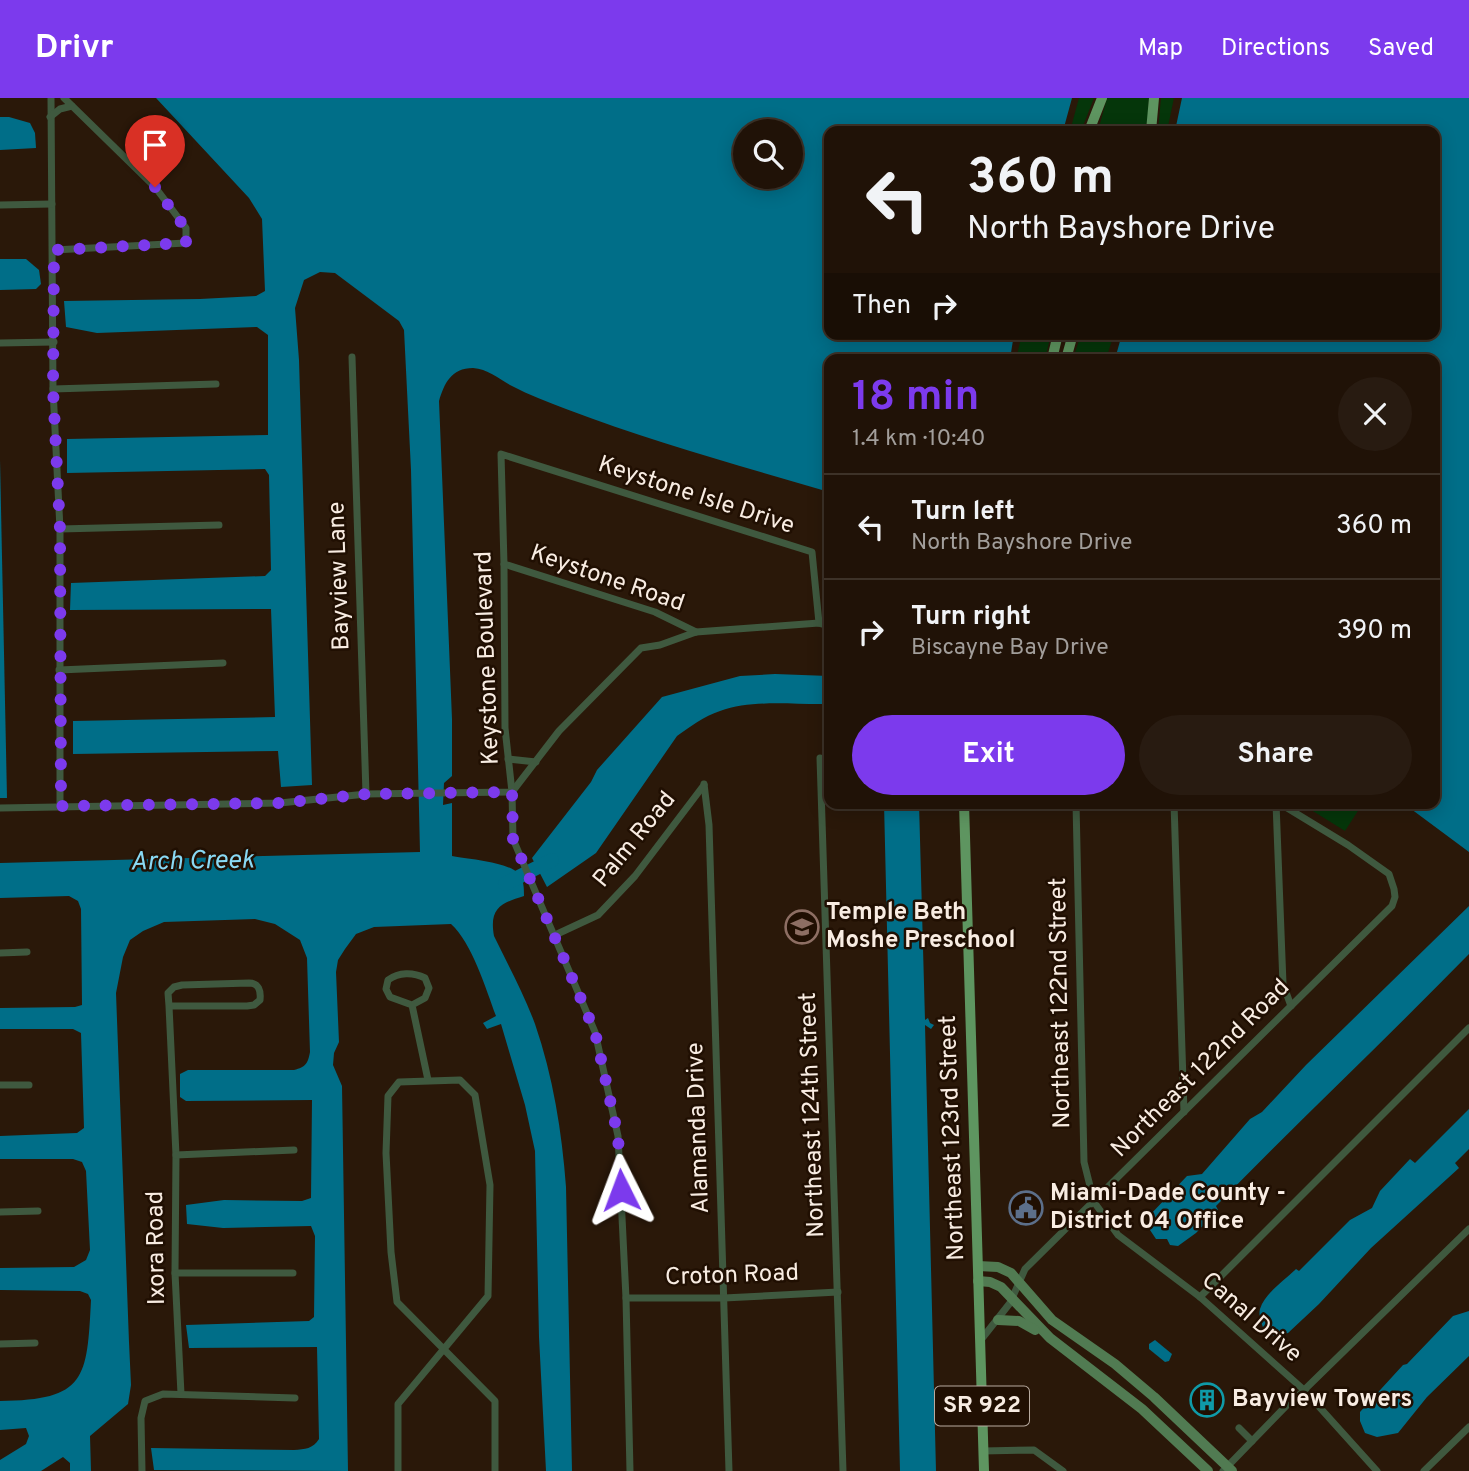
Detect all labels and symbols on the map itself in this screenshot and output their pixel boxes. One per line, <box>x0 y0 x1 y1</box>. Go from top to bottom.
pin <box>125 115 185 187</box>
street label: Keystone Isle Drive <box>594 450 798 542</box>
street label: Bayview Lane <box>322 501 358 651</box>
street label: Keystone Road <box>526 539 688 619</box>
street label: Keystone Boulevard <box>469 551 507 765</box>
street label: Palm Road <box>587 786 683 894</box>
water label: Arch Creek <box>130 844 255 880</box>
street label: Northeast 122nd Street <box>1044 877 1078 1129</box>
place label: Temple Beth Moshe Preschool <box>826 898 1015 956</box>
school or university icon: Temple Beth Moshe Preschool <box>783 908 821 946</box>
street label: Northeast 122nd Road <box>1105 973 1297 1165</box>
street label: Northeast 124th Street <box>794 992 832 1238</box>
street label: Northeast 123rd Street <box>934 1015 972 1261</box>
street label: Alamanda Drive <box>681 1042 717 1214</box>
position arrow <box>584 1153 658 1227</box>
place label: Miami-Dade County - District 04 Office <box>1050 1179 1286 1237</box>
public building icon: Miami-Dade County - District 04 Office <box>1007 1189 1045 1227</box>
street label: Ixora Road <box>141 1191 173 1305</box>
street label: Croton Road <box>664 1259 800 1293</box>
street label: Canal Drive <box>1195 1266 1307 1370</box>
building icon: Bayview Towers <box>1188 1381 1226 1419</box>
place label: Bayview Towers <box>1232 1385 1412 1415</box>
road number: SR 922 <box>935 1386 1029 1426</box>

